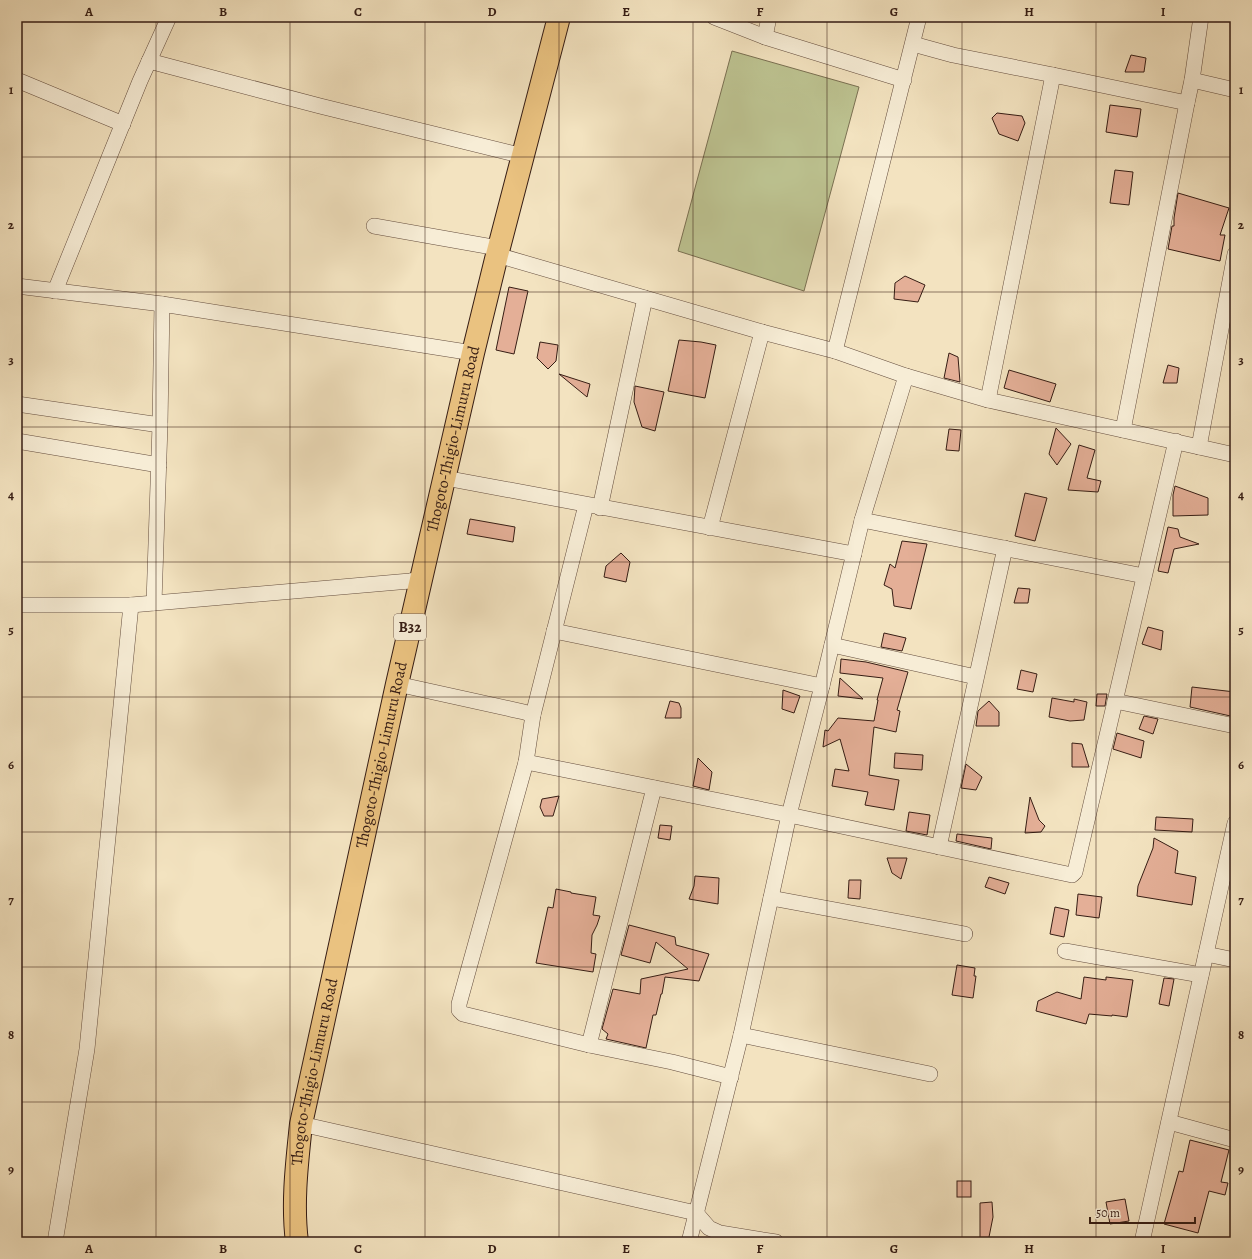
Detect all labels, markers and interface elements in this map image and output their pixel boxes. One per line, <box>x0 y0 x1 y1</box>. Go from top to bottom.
text: A <box>84 3 94 20</box>
text: B <box>219 3 227 20</box>
text: C <box>354 3 362 20</box>
text: D <box>487 3 497 20</box>
text: E <box>622 3 630 20</box>
text: F <box>757 3 764 20</box>
text: G <box>890 3 898 20</box>
text: H <box>1024 3 1034 20</box>
text: I <box>1161 3 1166 20</box>
text: 1 <box>9 81 14 98</box>
text: 1 <box>1239 81 1244 98</box>
text: 2 <box>8 216 15 233</box>
text: 2 <box>1238 216 1245 233</box>
street label: Thogoto-Thigio-Limuru Road <box>421 343 485 534</box>
text: 3 <box>8 351 14 368</box>
text: 3 <box>1238 351 1244 368</box>
text: 4 <box>8 486 14 503</box>
text: 4 <box>1238 486 1244 503</box>
road number: B32 <box>394 614 426 640</box>
text: 5 <box>8 621 14 638</box>
text: 5 <box>1238 621 1244 638</box>
street label: Thogoto-Thigio-Limuru Road <box>350 659 413 850</box>
text: 6 <box>8 756 14 773</box>
text: 6 <box>1238 756 1244 773</box>
text: 7 <box>8 891 14 908</box>
text: 7 <box>1238 891 1244 908</box>
street label: Thogoto-Thigio-Limuru Road <box>286 976 344 1166</box>
text: 8 <box>8 1026 14 1043</box>
text: 8 <box>1238 1026 1244 1043</box>
text: 9 <box>8 1161 14 1178</box>
text: 9 <box>1238 1161 1244 1178</box>
scale bar <box>1090 1199 1195 1225</box>
text: 50 m <box>1096 1205 1120 1221</box>
text: A <box>84 1240 94 1257</box>
text: B <box>219 1240 227 1257</box>
text: C <box>354 1240 362 1257</box>
text: D <box>487 1240 497 1257</box>
text: E <box>622 1240 630 1257</box>
text: F <box>757 1240 764 1257</box>
text: G <box>890 1240 898 1257</box>
text: H <box>1024 1240 1034 1257</box>
text: I <box>1161 1240 1166 1257</box>

